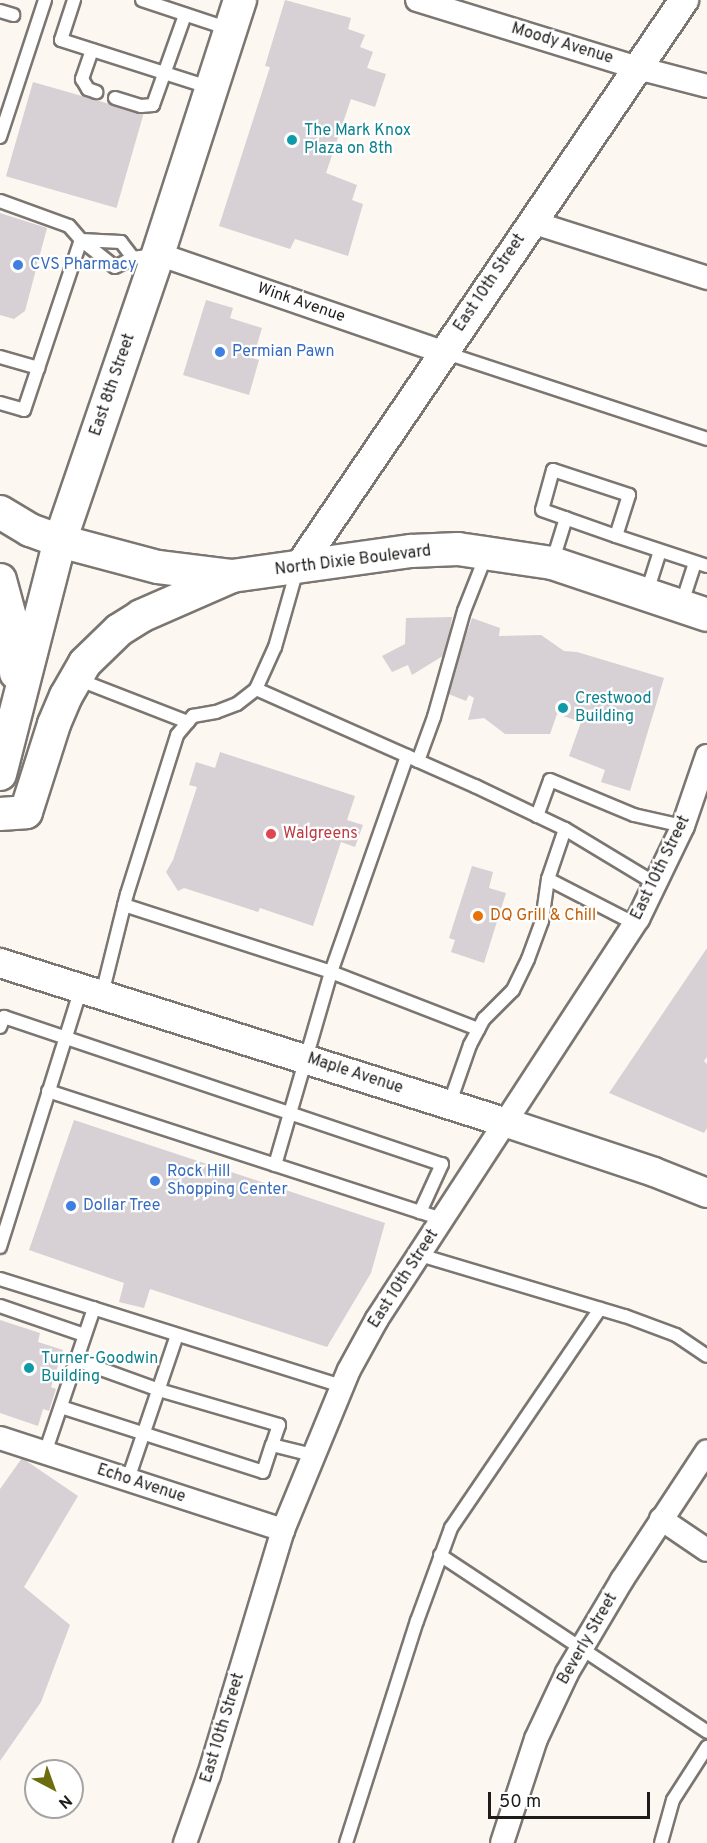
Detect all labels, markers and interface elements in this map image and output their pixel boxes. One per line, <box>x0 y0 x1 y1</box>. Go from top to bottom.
street label: Moody Avenue <box>509 19 615 69</box>
place label: The Mark Knox Plaza on 8th <box>304 121 411 159</box>
marker: The Mark Knox Plaza on 8th <box>285 133 299 147</box>
street label: East 10th Street <box>450 230 530 336</box>
place label: CVS Pharmacy <box>30 255 136 275</box>
marker: CVS Pharmacy <box>11 258 25 272</box>
street label: Wink Avenue <box>254 279 348 327</box>
street label: East 8th Street <box>86 331 140 439</box>
place label: Permian Pawn <box>232 342 335 362</box>
marker: Permian Pawn <box>213 345 227 359</box>
street label: North Dixie Boulevard <box>274 542 432 580</box>
place label: Crestwood Building <box>575 689 651 727</box>
marker: Crestwood Building <box>556 701 570 715</box>
street label: East 10th Street <box>627 813 695 923</box>
place label: Walgreens <box>283 824 358 844</box>
marker: Walgreens <box>264 827 278 841</box>
place label: DQ Grill & Chill <box>490 906 596 926</box>
marker: DQ Grill & Chill <box>471 909 485 923</box>
street label: Maple Avenue <box>304 1049 406 1099</box>
place label: Rock Hill Shopping Center <box>167 1162 288 1200</box>
marker: Rock Hill Shopping Center <box>148 1174 162 1188</box>
place label: Dollar Tree <box>83 1196 161 1216</box>
marker: Dollar Tree <box>64 1199 78 1213</box>
street label: East 10th Street <box>365 1226 443 1332</box>
place label: Turner-Goodwin Building <box>41 1349 158 1387</box>
marker: Turner-Goodwin Building <box>22 1361 36 1375</box>
street label: Echo Avenue <box>94 1461 188 1507</box>
street label: Beverly Street <box>554 1590 622 1688</box>
street label: East 10th Street <box>197 1671 249 1785</box>
north arrow <box>24 1759 84 1819</box>
scale bar <box>491 1780 653 1818</box>
text: N <box>54 1790 75 1812</box>
text: 50 m <box>499 1791 541 1814</box>

